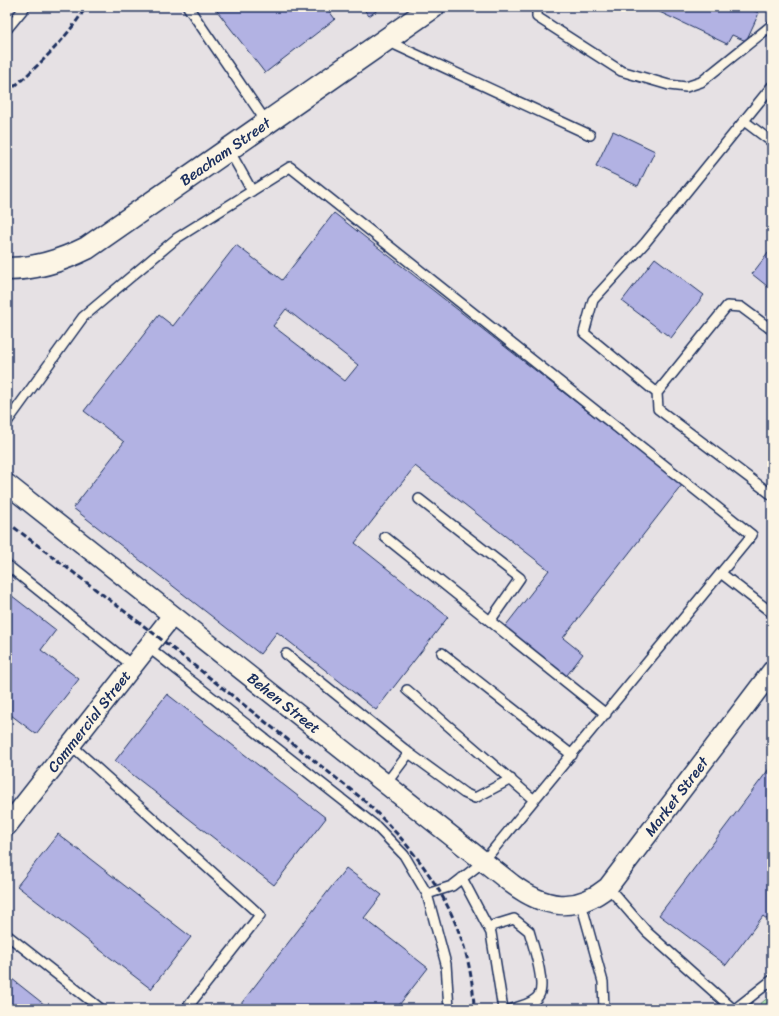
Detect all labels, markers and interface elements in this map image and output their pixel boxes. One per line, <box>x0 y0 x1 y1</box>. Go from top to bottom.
street label: Beacham Street <box>174 110 277 193</box>
street label: Commercial Street <box>41 664 138 778</box>
street label: Behen Street <box>241 666 327 741</box>
street label: Market Street <box>638 750 716 842</box>

